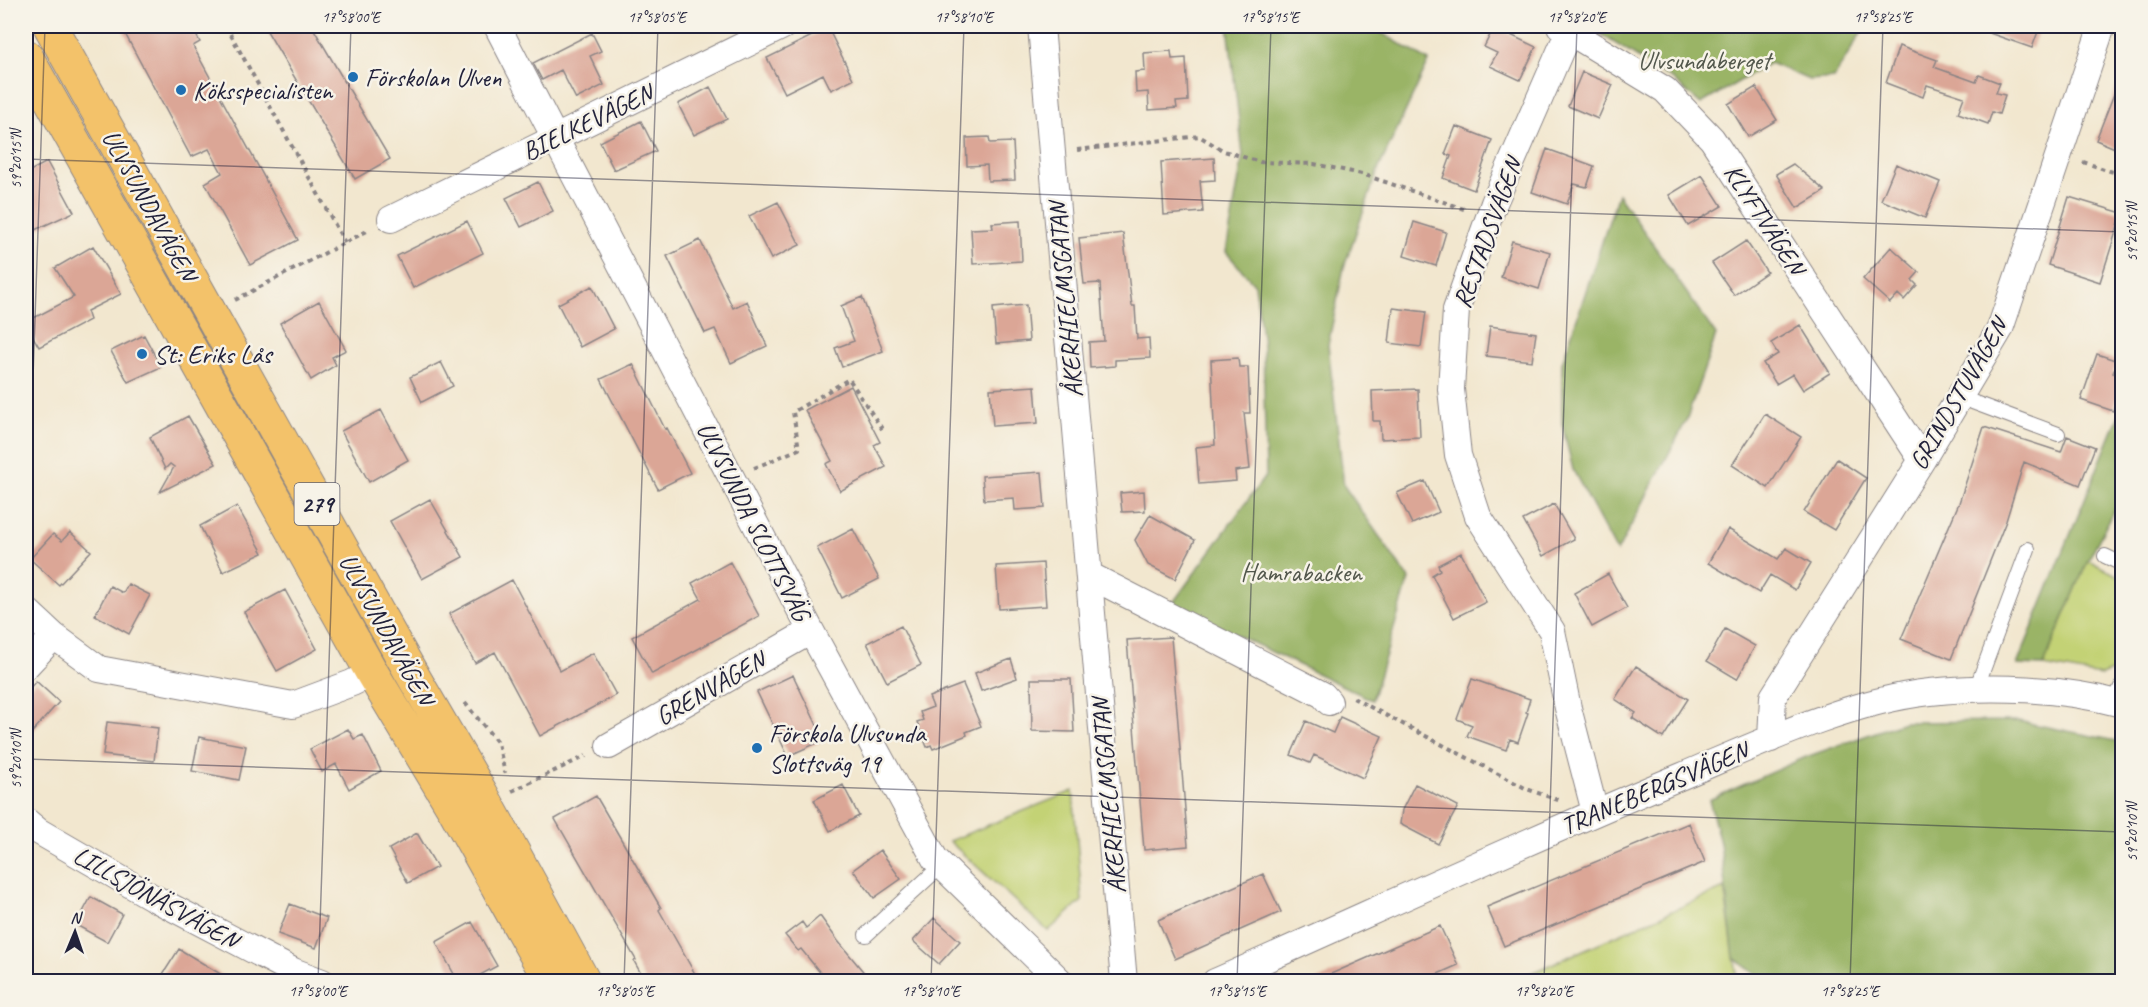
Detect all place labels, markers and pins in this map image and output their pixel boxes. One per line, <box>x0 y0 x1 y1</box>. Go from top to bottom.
place label: Förskolan Ulven <box>365 61 502 94</box>
marker: Förskolan Ulven <box>346 70 360 84</box>
place label: Köksspecialisten <box>193 74 333 107</box>
marker: Köksspecialisten <box>174 83 188 97</box>
place label: St: Eriks Lås <box>154 338 273 371</box>
marker: St: Eriks Lås <box>135 347 149 361</box>
place label: Förskola Ulvsunda Slottsväg 19 <box>769 717 927 780</box>
marker: Förskola Ulvsunda Slottsväg 19 <box>750 741 764 755</box>

